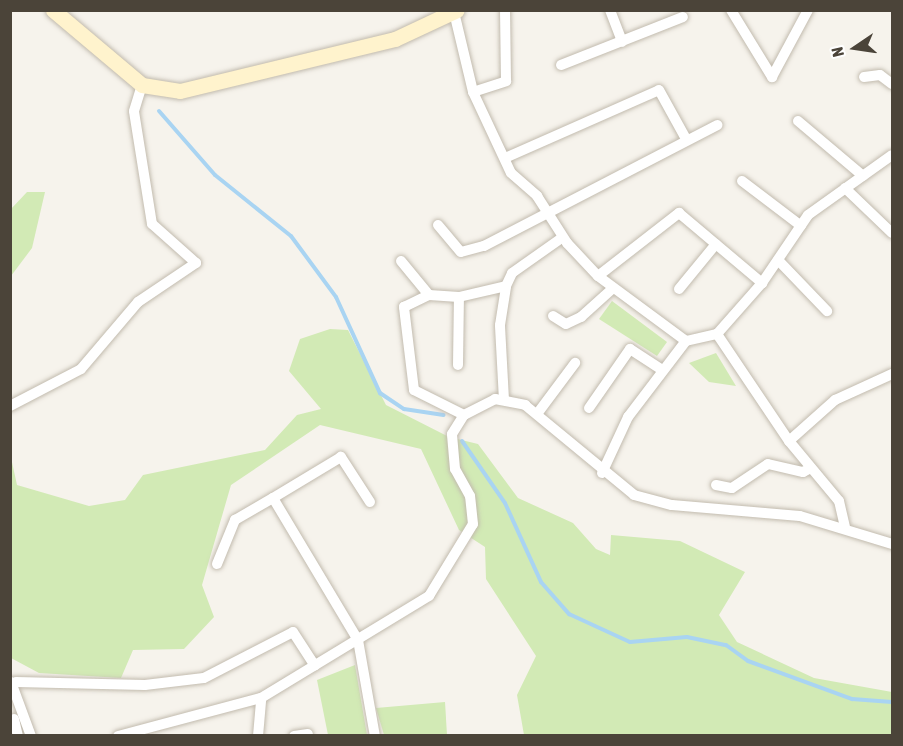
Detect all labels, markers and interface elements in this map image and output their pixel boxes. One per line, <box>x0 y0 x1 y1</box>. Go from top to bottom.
north arrow <box>825 18 885 78</box>
text: N <box>828 45 847 59</box>

